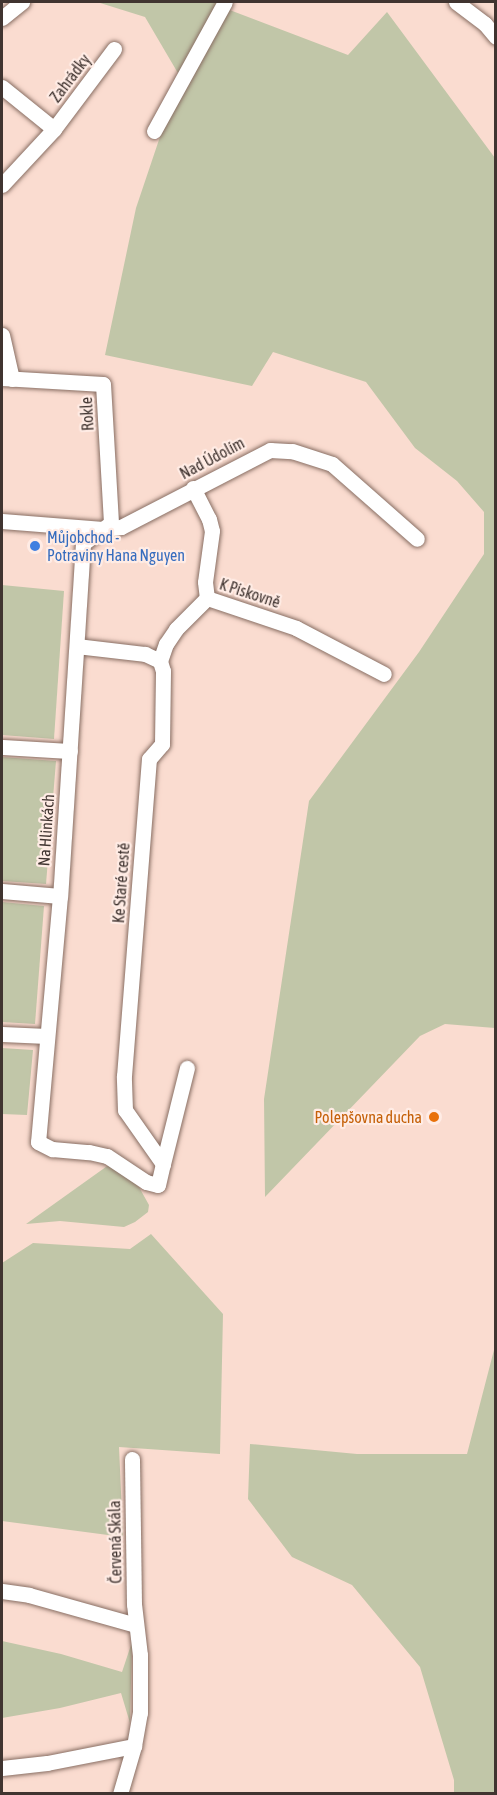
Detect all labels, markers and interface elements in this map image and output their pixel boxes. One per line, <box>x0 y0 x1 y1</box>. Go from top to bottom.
street label: Zahrádky <box>46 50 94 106</box>
street label: Rokle <box>77 397 97 431</box>
street label: Nad Údolím <box>176 433 248 483</box>
place label: Můjobchod - Potraviny Hana Nguyen <box>47 527 185 565</box>
marker: Můjobchod - Potraviny Hana Nguyen <box>28 539 42 553</box>
street label: K Pískovně <box>217 574 283 612</box>
street label: Na Hlinkách <box>34 793 58 867</box>
street label: Ke Staré cestě <box>109 842 133 924</box>
place label: Polepšovna ducha <box>314 1107 422 1127</box>
marker: Polepšovna ducha <box>427 1110 441 1124</box>
street label: Červená Skála <box>105 1500 125 1584</box>

